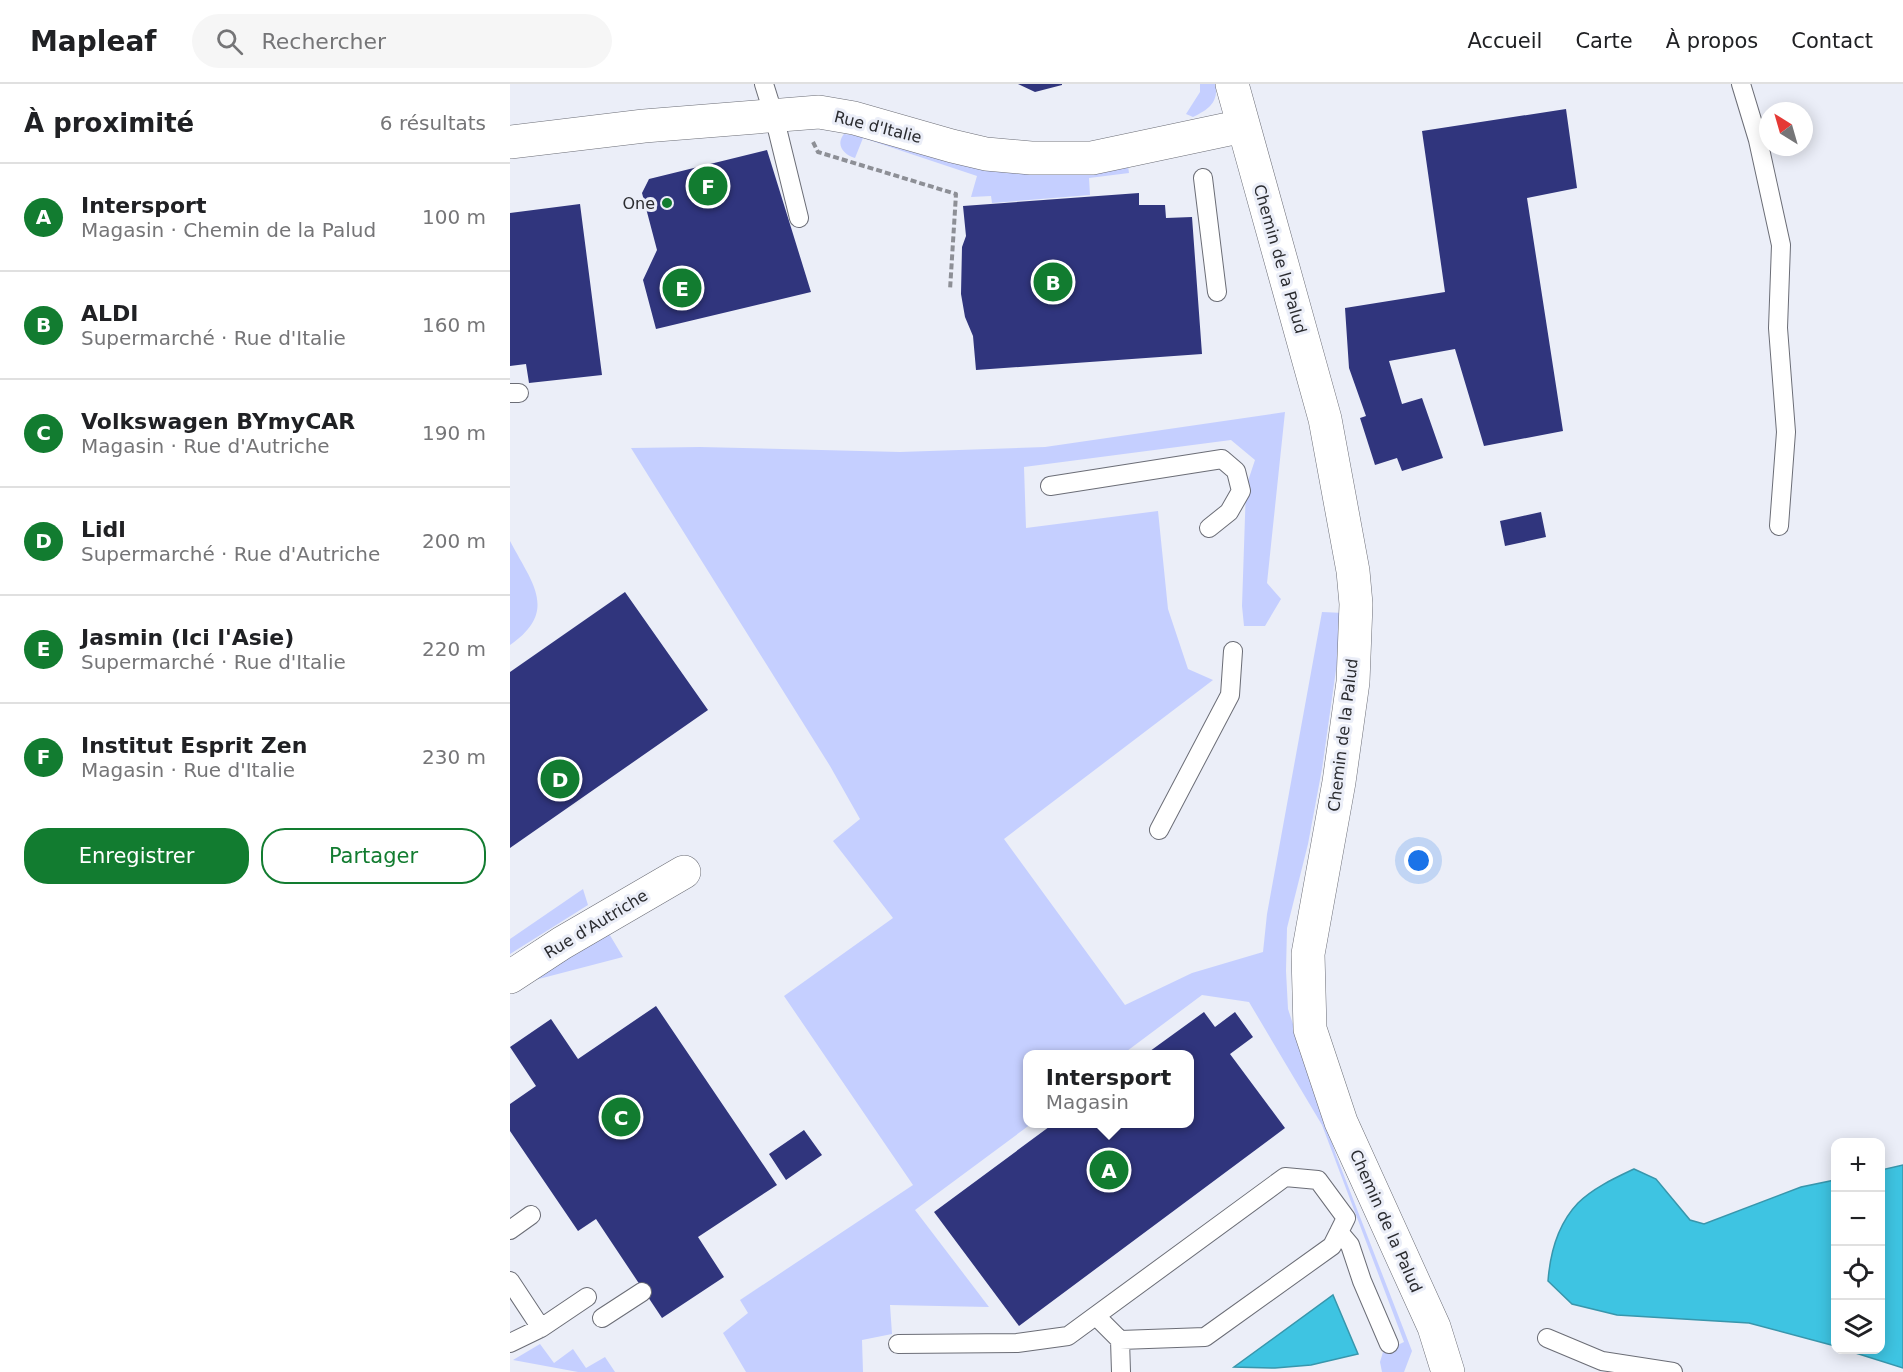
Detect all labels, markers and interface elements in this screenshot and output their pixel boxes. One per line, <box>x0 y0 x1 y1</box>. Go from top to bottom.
search box <box>192 14 612 68</box>
text: Mapleaf <box>30 25 156 58</box>
icon: search <box>213 25 246 58</box>
text: Rechercher <box>261 29 386 54</box>
text: Accueil <box>1467 29 1542 53</box>
text: Carte <box>1575 29 1633 53</box>
text: À propos <box>1666 29 1758 53</box>
text: Contact <box>1791 29 1873 53</box>
north arrow <box>1759 102 1813 156</box>
street label: Rue d'Italie <box>832 107 924 147</box>
text: À proximité <box>24 108 194 138</box>
text: 6 résultats <box>380 111 486 135</box>
pin: F <box>688 164 728 208</box>
street label: Chemin de la Palud <box>1250 182 1310 336</box>
text: Intersport <box>81 193 206 218</box>
place label: One <box>622 194 655 213</box>
marker: One <box>660 196 674 210</box>
text: A <box>36 205 51 229</box>
text: 100 m <box>422 205 486 229</box>
text: Magasin · Chemin de la Palud <box>81 218 376 242</box>
pin: B <box>1034 260 1072 304</box>
pin: E <box>662 266 702 310</box>
text: ALDI <box>81 301 139 326</box>
text: B <box>36 313 51 337</box>
text: 160 m <box>422 313 486 337</box>
text: Supermarché · Rue d'Italie <box>81 326 346 350</box>
text: Volkswagen BYmyCAR <box>81 409 355 434</box>
text: C <box>36 421 51 445</box>
text: 190 m <box>422 421 486 445</box>
text: Magasin · Rue d'Autriche <box>81 434 330 458</box>
text: Lidl <box>81 517 126 542</box>
text: D <box>35 529 52 553</box>
text: 200 m <box>422 529 486 553</box>
text: Supermarché · Rue d'Autriche <box>81 542 380 566</box>
text: Jasmin (Ici l'Asie) <box>81 625 294 650</box>
text: E <box>37 637 50 661</box>
text: 220 m <box>422 637 486 661</box>
text: Supermarché · Rue d'Italie <box>81 650 346 674</box>
street label: Chemin de la Palud <box>1324 657 1362 813</box>
text: Institut Esprit Zen <box>81 733 307 758</box>
text: F <box>37 745 50 769</box>
text: 230 m <box>422 745 486 769</box>
pin: D <box>541 756 580 802</box>
text: Magasin · Rue d'Italie <box>81 758 295 782</box>
button: Enregistrer <box>24 828 249 884</box>
button: Partager <box>261 828 486 884</box>
your location <box>1404 846 1433 875</box>
street label: Rue d'Autriche <box>541 886 651 962</box>
popup <box>1023 1050 1194 1128</box>
text: Intersport <box>1046 1065 1171 1090</box>
text: Magasin <box>1046 1090 1129 1114</box>
pin: C <box>602 1094 640 1140</box>
map controls <box>1831 1138 1885 1354</box>
button: + <box>1831 1138 1885 1192</box>
street label: Chemin de la Palud <box>1346 1147 1426 1295</box>
pin: A <box>1090 1148 1128 1192</box>
button: − <box>1831 1192 1885 1246</box>
button: locate <box>1831 1246 1885 1300</box>
button: layers <box>1831 1300 1885 1354</box>

